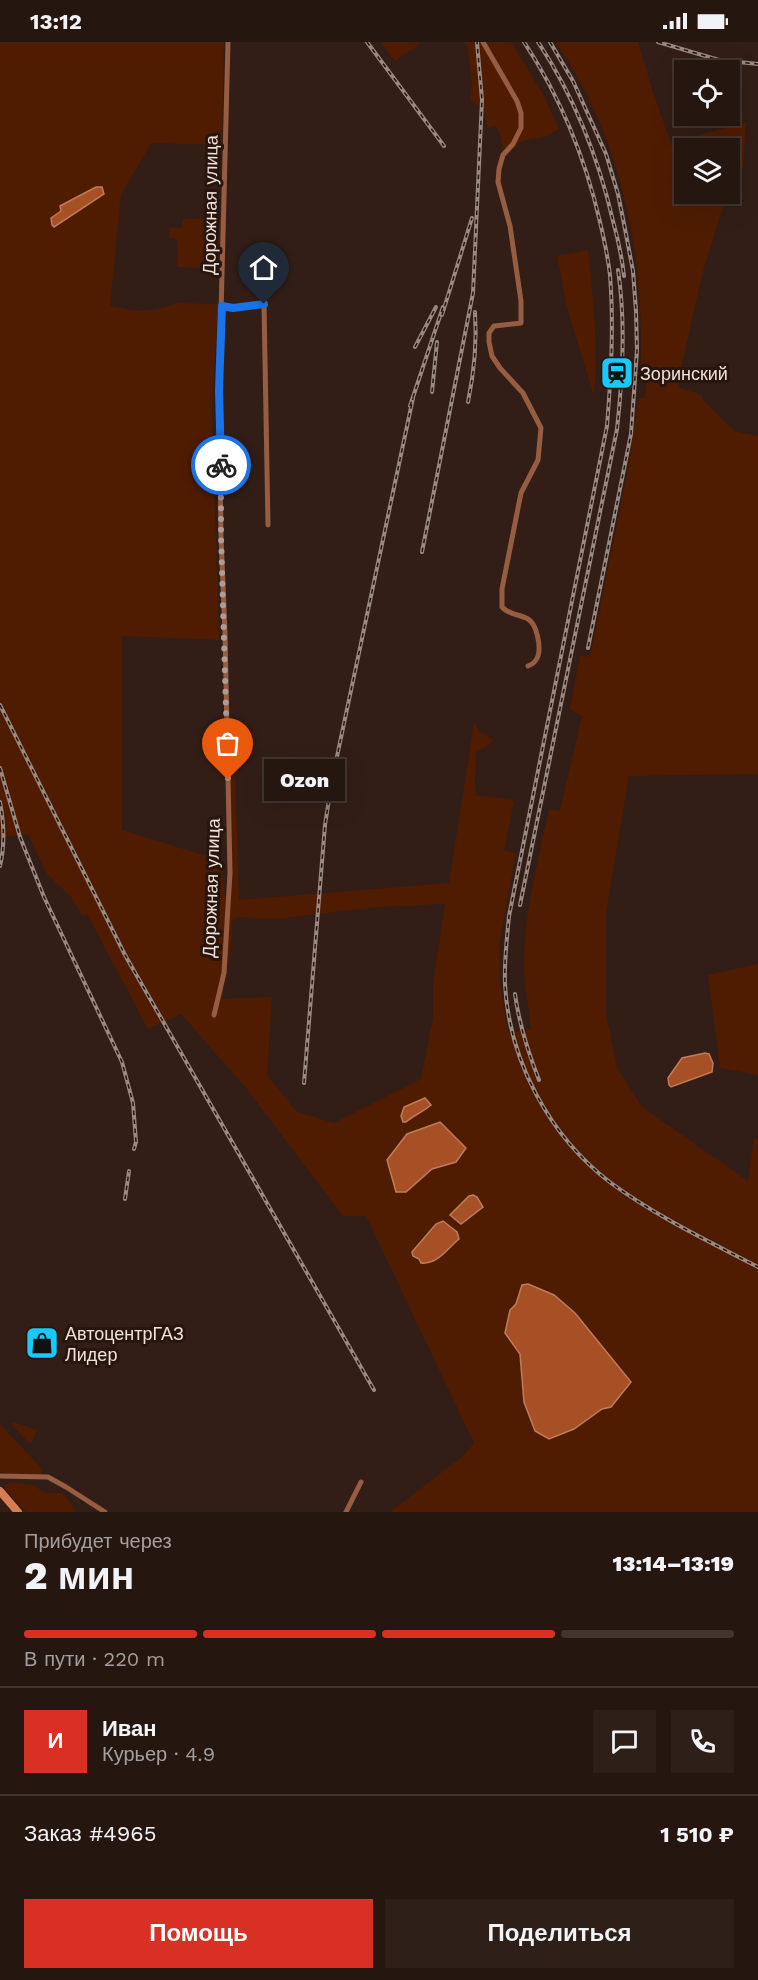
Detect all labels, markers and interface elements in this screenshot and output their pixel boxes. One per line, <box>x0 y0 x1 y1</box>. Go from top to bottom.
text: 13:12 <box>30 9 82 34</box>
map controls <box>674 60 740 204</box>
button: locate <box>674 60 740 126</box>
street label: Дорожная улица <box>198 134 222 275</box>
button: layers <box>674 138 740 204</box>
pin <box>238 242 289 304</box>
icon: home <box>247 251 280 284</box>
station icon: Зоринский <box>599 355 635 391</box>
place label: Зоринский <box>640 363 728 384</box>
courier <box>191 435 251 495</box>
icon: bike <box>205 449 238 482</box>
pin <box>202 718 253 780</box>
icon: bag <box>211 727 244 760</box>
callout: Ozon <box>264 759 345 801</box>
text: Ozon <box>280 768 329 792</box>
street label: Дорожная улица <box>198 817 224 958</box>
place label: АвтоцентрГАЗ Лидер <box>65 1323 184 1365</box>
shop icon: АвтоцентрГАЗ Лидер <box>24 1325 60 1361</box>
text: Прибудет через <box>24 1529 172 1553</box>
text: 13:14–13:19 <box>613 1551 734 1576</box>
text: 2 мин <box>24 1553 134 1598</box>
text: В пути · 220 m <box>24 1647 165 1671</box>
button: chat <box>593 1710 656 1773</box>
button: phone <box>671 1710 734 1773</box>
text: Иван <box>102 1716 157 1741</box>
text: И <box>48 1728 63 1753</box>
text: Курьер · 4.9 <box>102 1742 215 1766</box>
text: Заказ #4965 <box>24 1821 156 1846</box>
text: 1 510 ₽ <box>660 1822 734 1847</box>
button: Помощь <box>24 1899 373 1968</box>
button: Поделиться <box>385 1899 734 1968</box>

